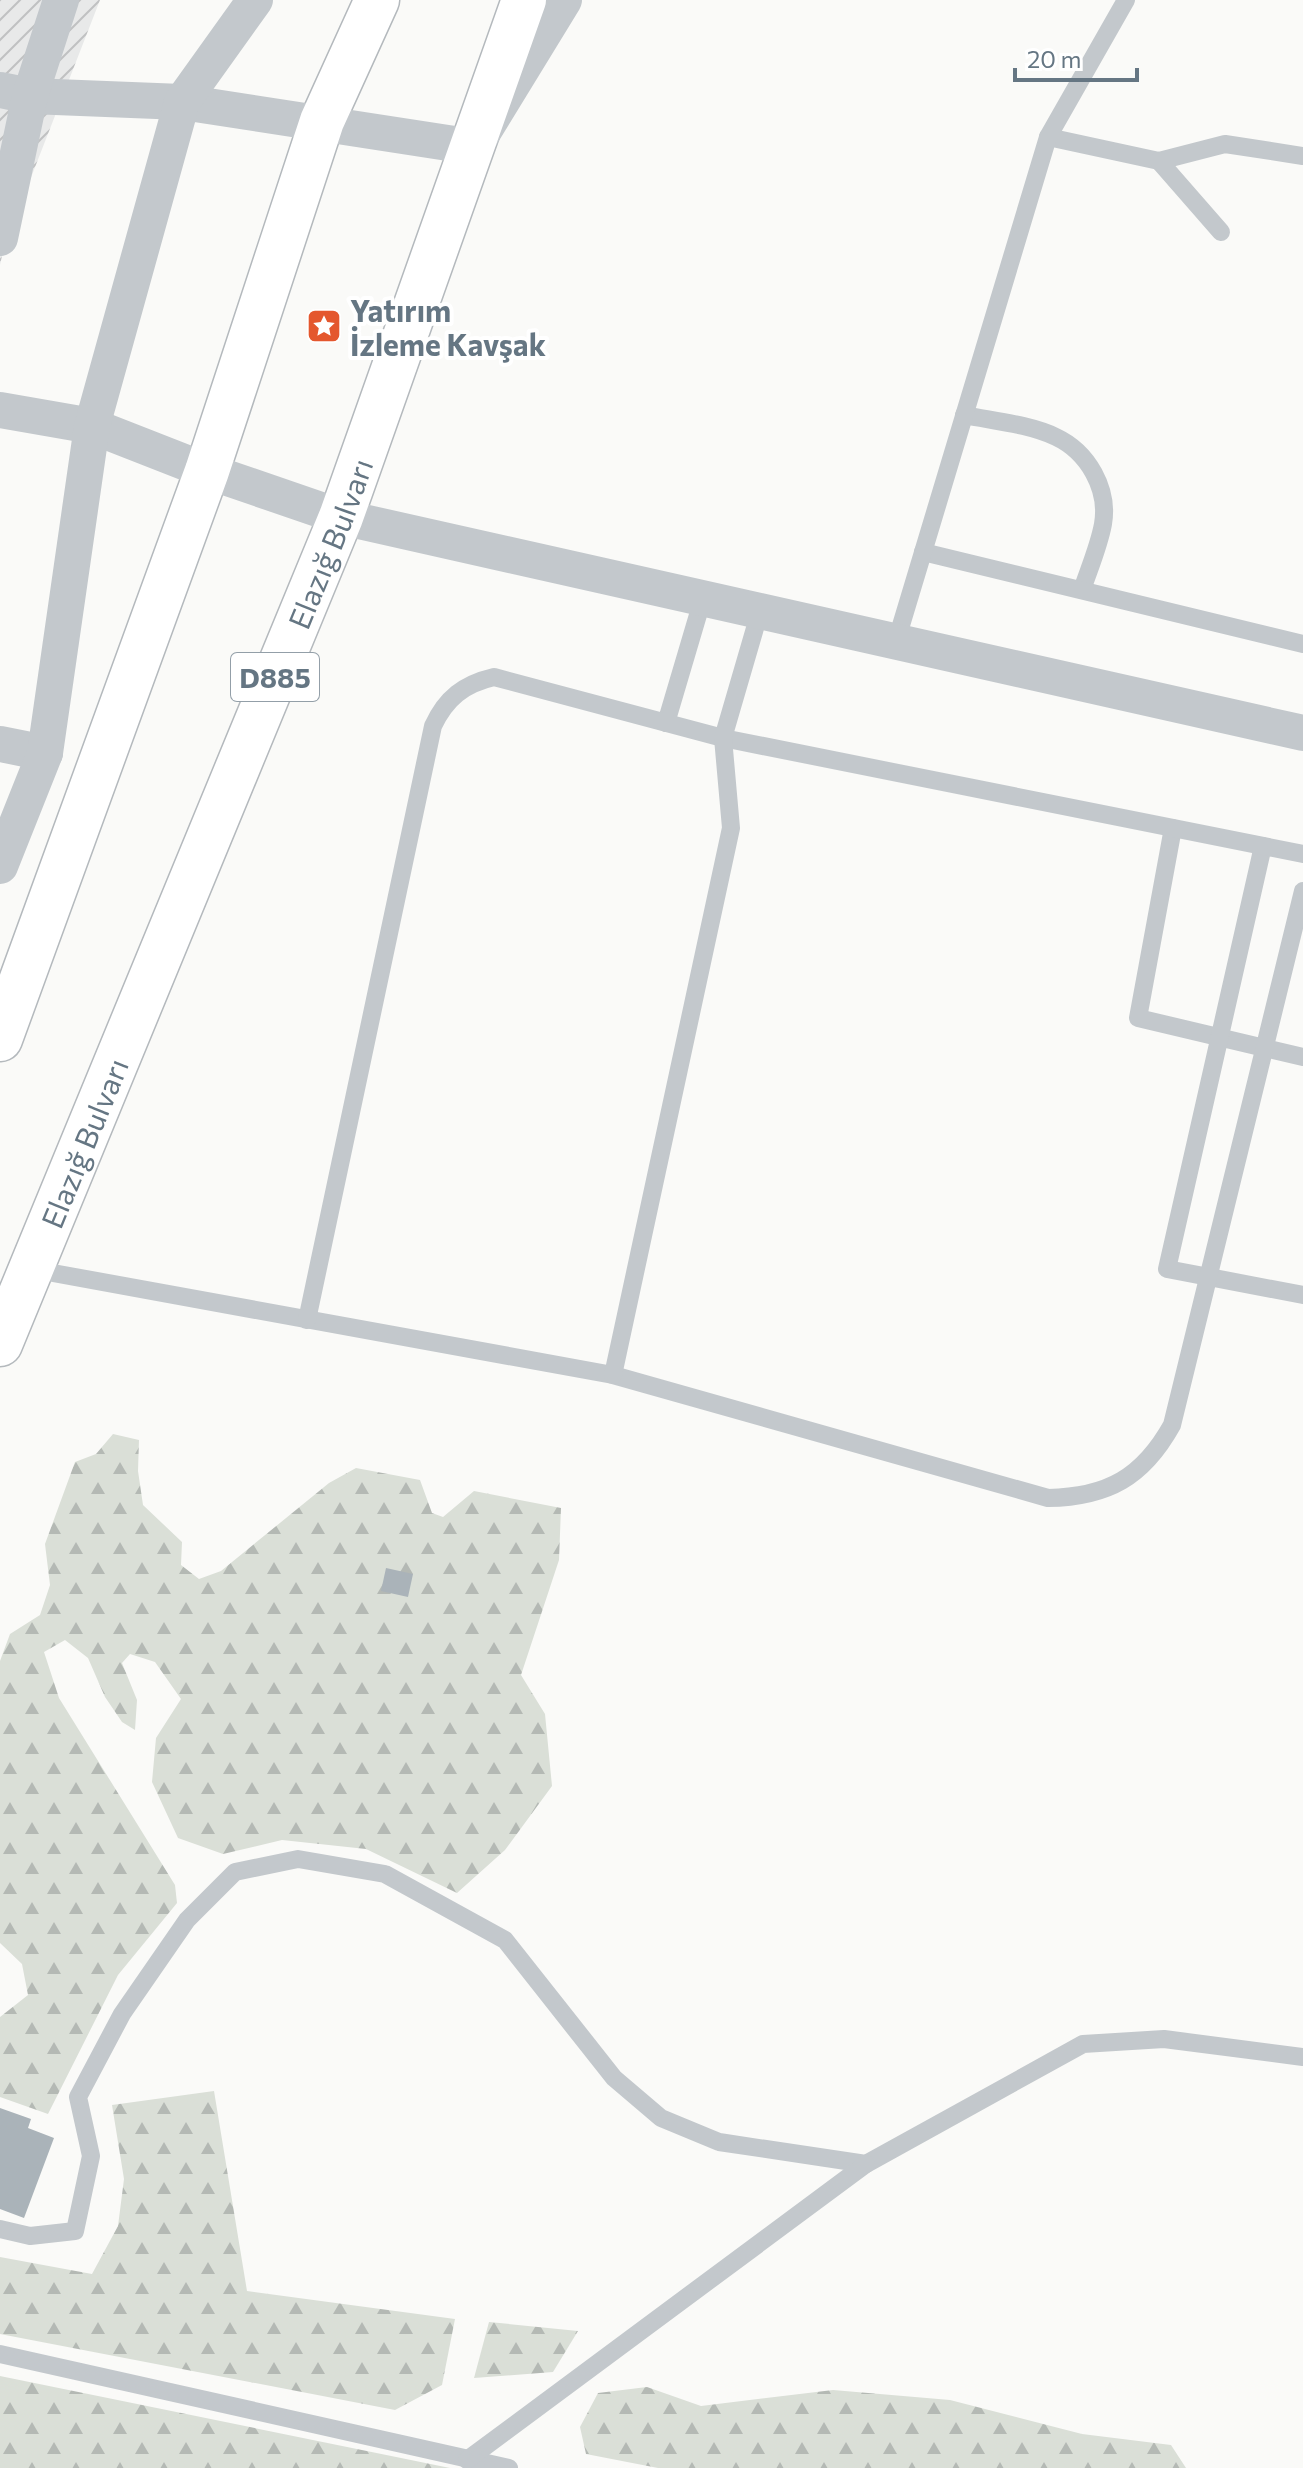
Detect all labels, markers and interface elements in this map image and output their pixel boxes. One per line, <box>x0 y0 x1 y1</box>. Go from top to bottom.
scale bar <box>1015 32 1137 82</box>
text: 20 m <box>1027 44 1081 73</box>
place label: Yatırım İzleme Kavşak <box>350 291 546 363</box>
place icon: Yatırım İzleme Kavşak <box>305 307 343 345</box>
street label: Elazığ Bulvarı <box>279 453 379 634</box>
road number: D885 <box>231 653 319 701</box>
street label: Elazığ Bulvarı <box>32 1052 135 1233</box>

